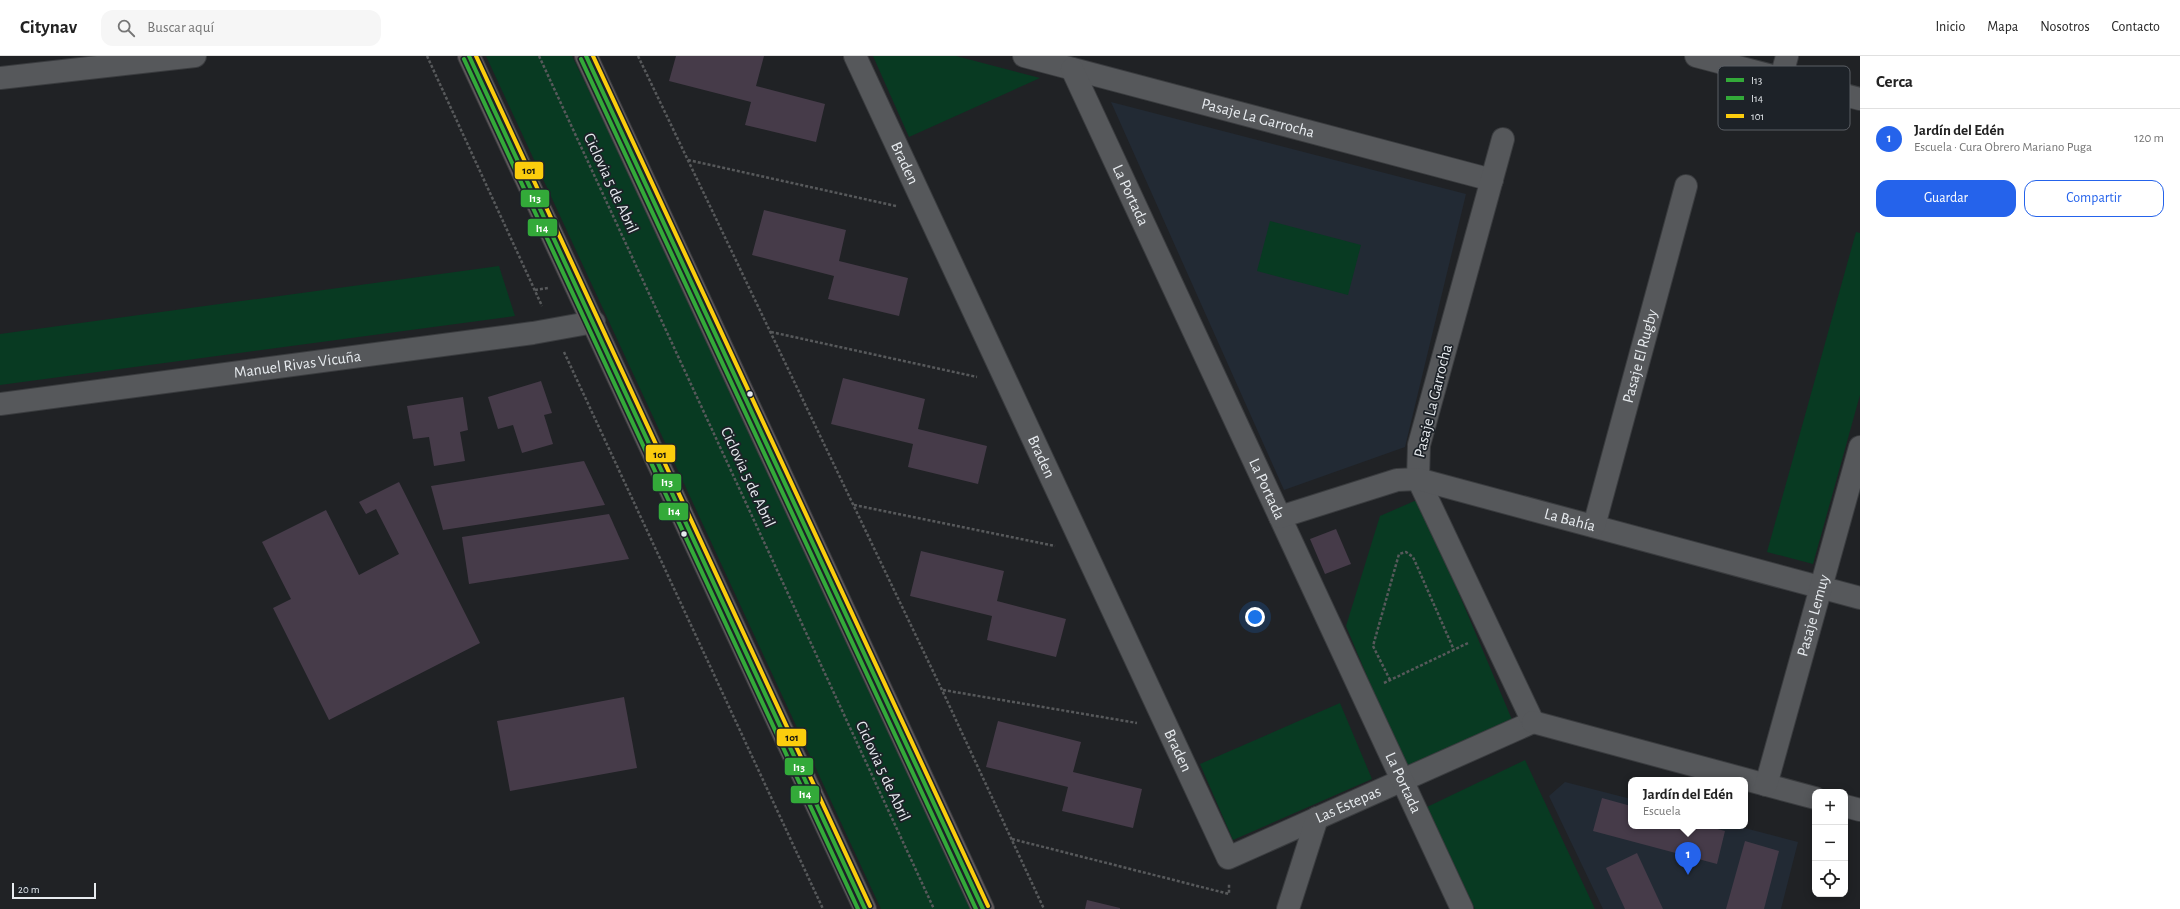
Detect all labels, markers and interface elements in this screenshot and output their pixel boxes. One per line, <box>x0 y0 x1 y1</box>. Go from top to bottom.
search box <box>101 10 381 46</box>
icon: search <box>115 17 137 39</box>
text: Citynav <box>20 18 77 37</box>
text: Buscar aquí <box>147 20 214 35</box>
text: Inicio <box>1935 20 1965 34</box>
text: Mapa <box>1987 20 2018 34</box>
text: Nosotros <box>2040 20 2090 34</box>
text: Contacto <box>2112 20 2160 34</box>
legend <box>1718 66 1850 130</box>
text: Cerca <box>1876 73 1913 90</box>
text: I13 <box>1751 75 1763 86</box>
text: I14 <box>1751 93 1763 104</box>
street label: Pasaje La Garrocha <box>1200 95 1316 141</box>
text: 101 <box>1751 111 1764 122</box>
text: Jardín del Edén <box>1914 123 2005 138</box>
street label: Ciclovia 5 de Abril <box>581 130 641 236</box>
text: 1 <box>1887 132 1891 145</box>
text: 120 m <box>2134 132 2164 145</box>
street label: Braden <box>888 139 921 187</box>
text: Escuela · Cura Obrero Mariano Puga <box>1914 141 2092 154</box>
line badge: 101 <box>514 161 544 180</box>
street label: La Portada <box>1110 162 1152 228</box>
text: 101 <box>522 165 536 176</box>
button: Guardar <box>1876 180 2016 217</box>
button: Compartir <box>2024 180 2164 217</box>
line badge: I13 <box>520 189 550 208</box>
text: I13 <box>529 193 541 204</box>
line badge: I14 <box>527 218 558 237</box>
text: I14 <box>536 223 549 234</box>
street label: Pasaje El Rugby <box>1620 307 1661 405</box>
street label: Pasaje La Garrocha <box>1411 343 1456 460</box>
street label: Manuel Rivas Vicuña <box>233 348 362 381</box>
unlabelled marker <box>745 389 755 399</box>
street label: Ciclovia 5 de Abril <box>718 424 778 530</box>
street label: Braden <box>1025 433 1058 480</box>
line badge: 101 <box>645 444 676 463</box>
text: 101 <box>653 449 667 460</box>
street label: La Portada <box>1246 456 1288 522</box>
line badge: I13 <box>652 473 682 492</box>
text: I13 <box>661 477 673 488</box>
line badge: I14 <box>658 502 689 521</box>
street label: La Bahía <box>1543 505 1597 534</box>
text: I14 <box>668 506 681 517</box>
unlabelled marker <box>679 529 689 539</box>
street label: Pasaje Lemuy <box>1794 573 1833 658</box>
your location <box>1245 607 1265 627</box>
street label: Ciclovia 5 de Abril <box>853 718 913 824</box>
street label: Braden <box>1161 727 1195 774</box>
line badge: 101 <box>776 728 807 747</box>
text: 101 <box>785 732 799 743</box>
street label: La Portada <box>1382 750 1424 816</box>
line badge: I13 <box>784 757 814 776</box>
text: I13 <box>793 762 805 773</box>
popup <box>1628 777 1748 829</box>
street label: Las Estepas <box>1313 783 1383 826</box>
line badge: I14 <box>790 785 820 804</box>
text: Jardín del Edén <box>1643 787 1733 802</box>
text: I14 <box>799 789 812 800</box>
map controls <box>1812 789 1848 897</box>
button: + <box>1812 789 1848 825</box>
text: Escuela <box>1643 805 1681 818</box>
button: − <box>1812 825 1848 861</box>
pin: 1 <box>1675 842 1701 875</box>
button: locate <box>1812 861 1848 897</box>
scale bar <box>12 881 96 900</box>
text: 20 m <box>18 884 39 895</box>

